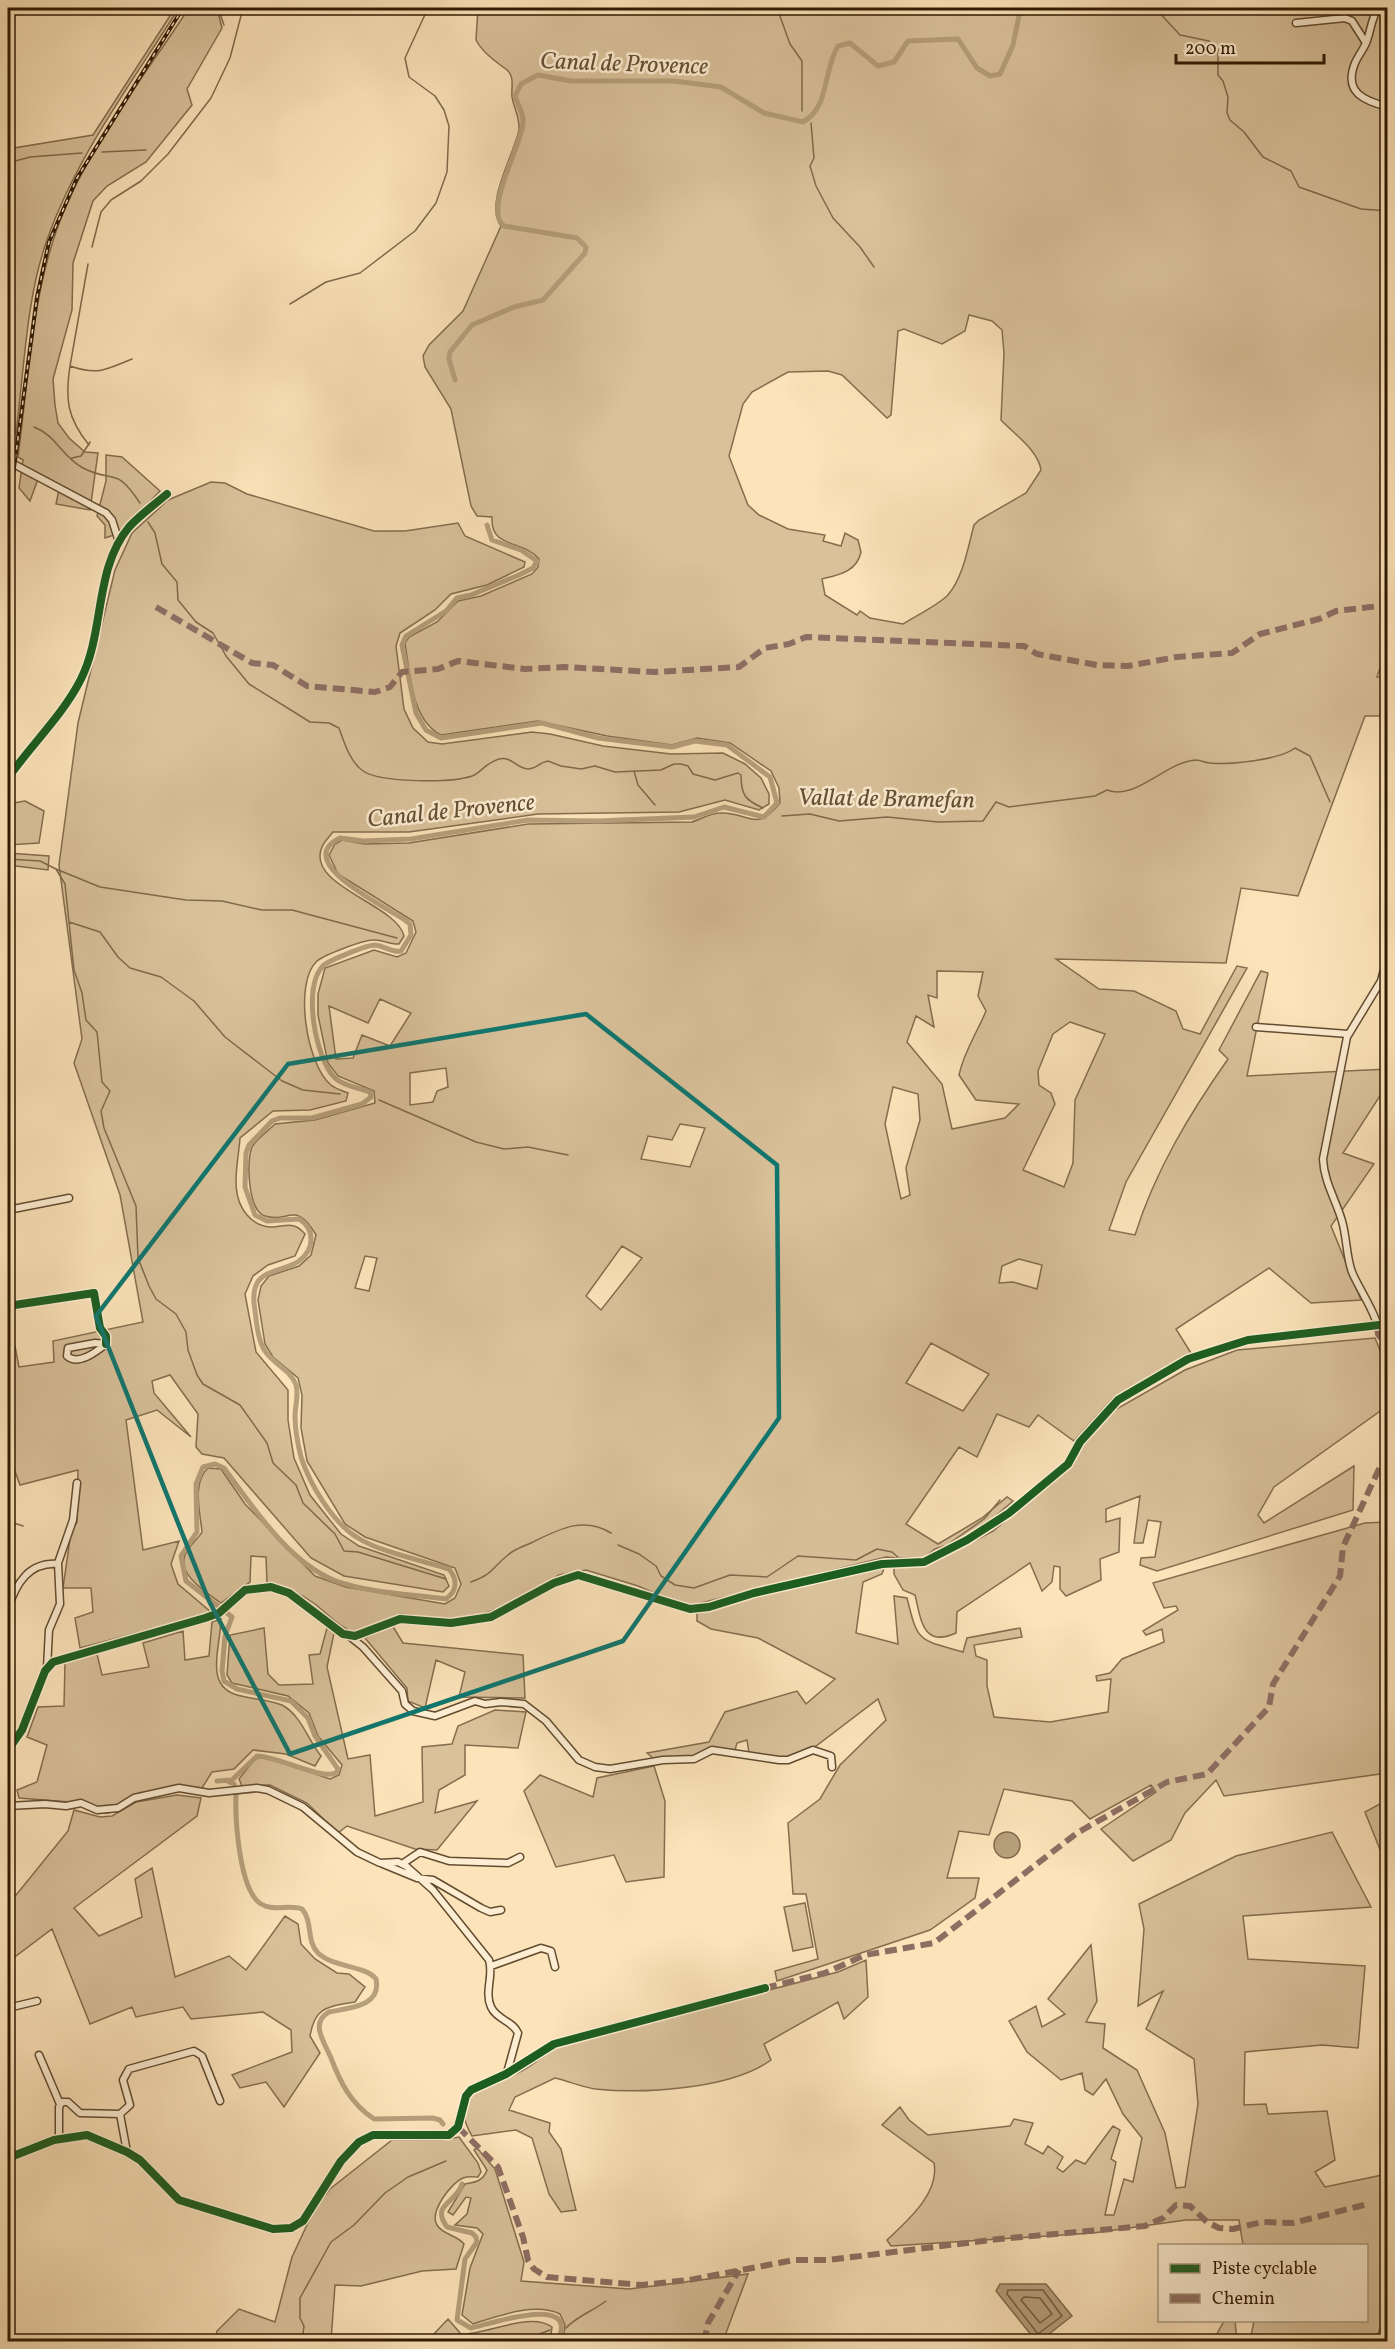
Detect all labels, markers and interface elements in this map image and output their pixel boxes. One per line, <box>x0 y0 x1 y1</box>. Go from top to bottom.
scale bar <box>1176 27 1324 65</box>
text: 200 m <box>1185 37 1236 62</box>
water label: Canal de Provence <box>539 45 709 85</box>
water label: Vallat de Bramefan <box>797 781 975 819</box>
water label: Canal de Provence <box>366 786 537 838</box>
legend <box>1158 2244 1368 2322</box>
text: Piste cyclable <box>1212 2257 1317 2282</box>
text: Chemin <box>1212 2287 1275 2312</box>

